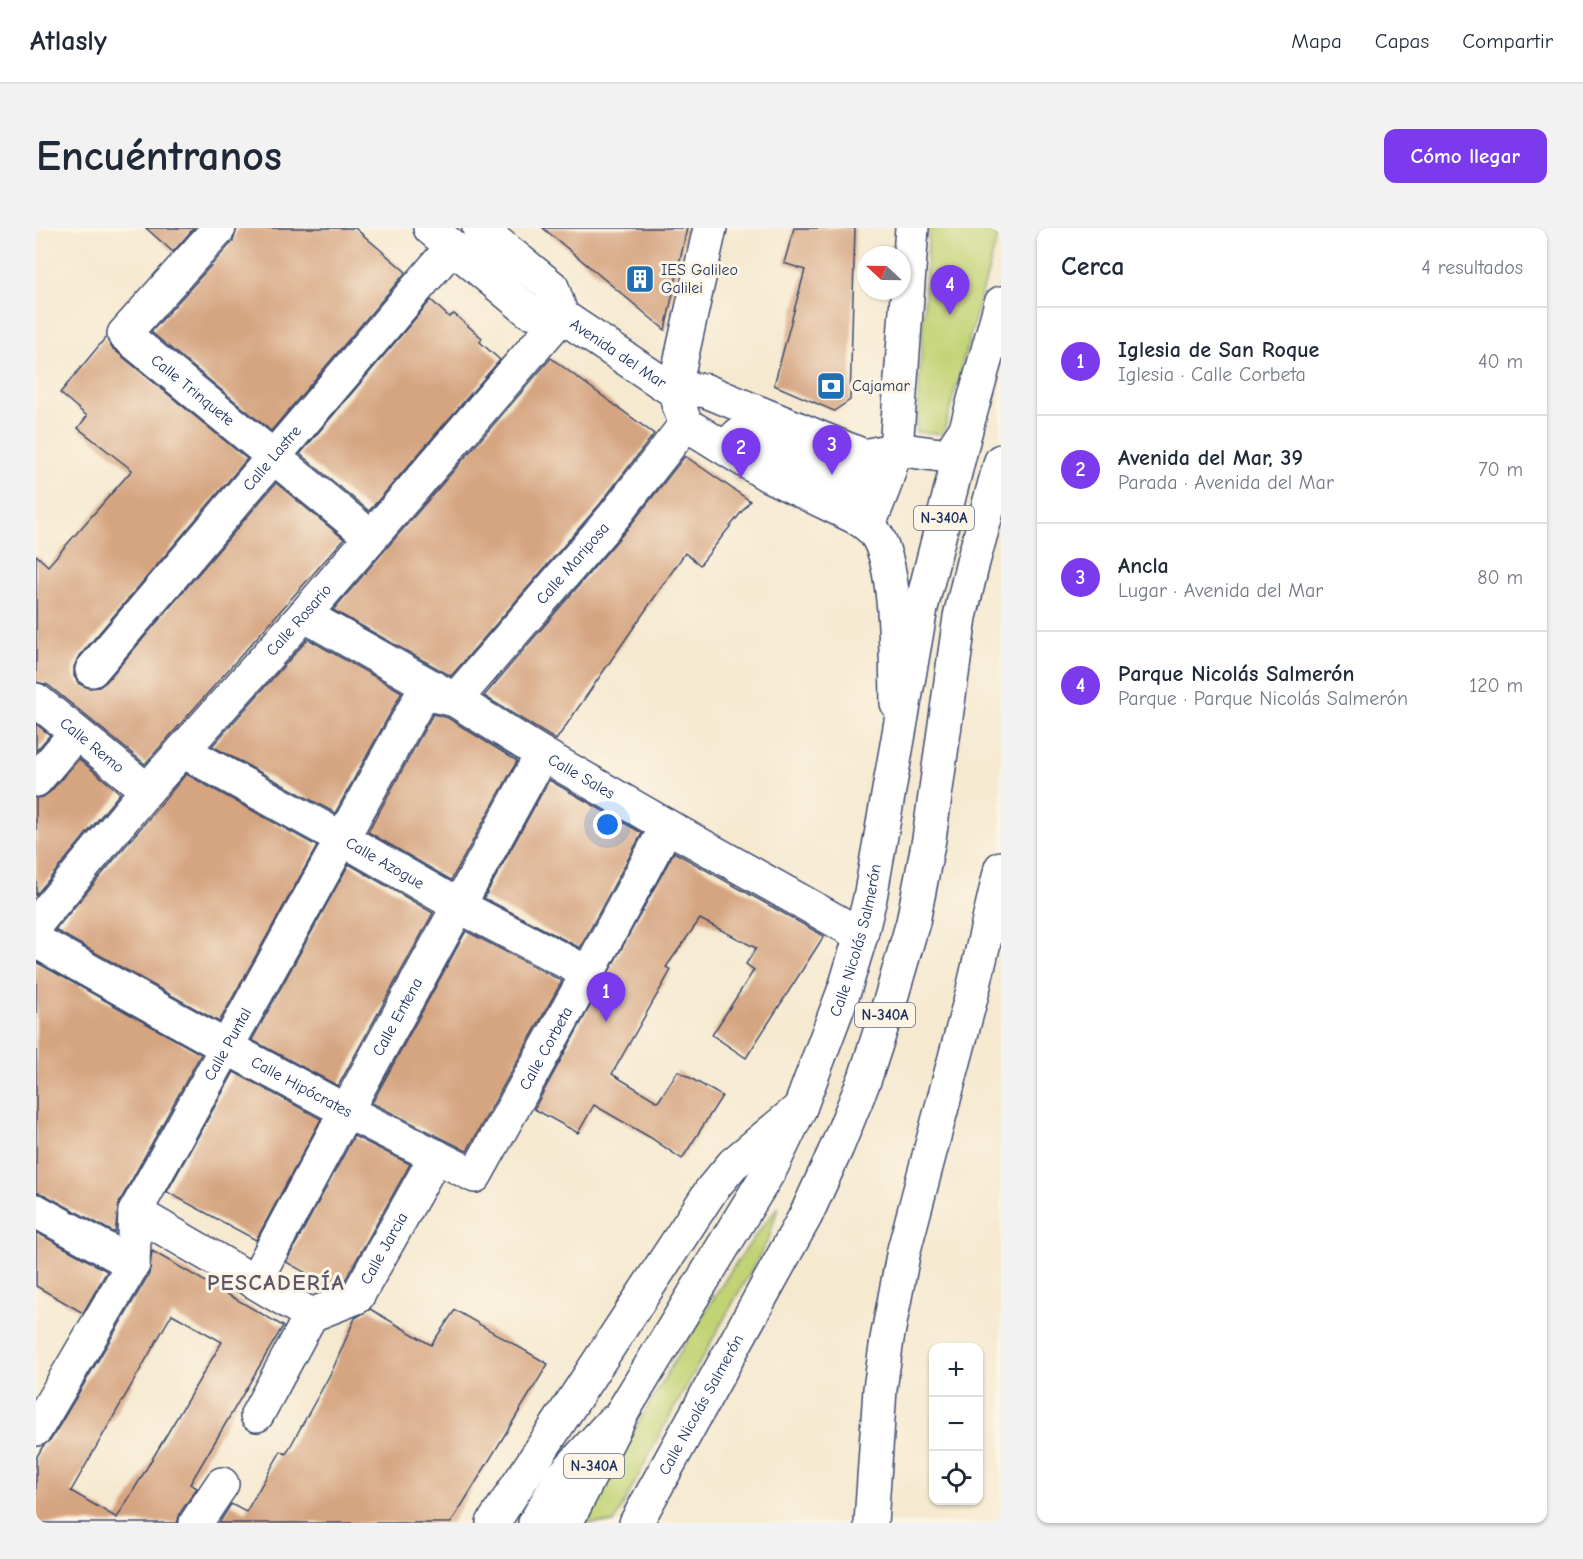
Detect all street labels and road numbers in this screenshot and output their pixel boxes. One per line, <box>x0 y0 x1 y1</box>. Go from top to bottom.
street label: Avenida del Mar <box>567 315 670 392</box>
street label: Calle Trinquete <box>147 351 238 430</box>
street label: Calle Lastre <box>239 422 305 495</box>
road number: N-340A <box>914 506 974 530</box>
street label: Calle Mariposa <box>533 519 613 608</box>
street label: Calle Rosario <box>263 581 335 660</box>
street label: Calle Remo <box>56 714 128 777</box>
street label: Calle Sales <box>545 750 618 803</box>
street label: Calle Azogue <box>342 834 427 893</box>
street label: Calle Nicolás Salmerón <box>826 863 885 1019</box>
street label: Calle Entena <box>369 975 426 1059</box>
road number: N-340A <box>855 1003 915 1027</box>
street label: Calle Corbeta <box>516 1004 576 1093</box>
street label: Calle Puntal <box>201 1005 255 1084</box>
street label: Calle Hipócrates <box>248 1053 355 1122</box>
street label: Calle Jarcia <box>357 1209 411 1288</box>
street label: Calle Nicolás Salmerón <box>655 1331 747 1478</box>
road number: N-340A <box>564 1454 624 1478</box>

